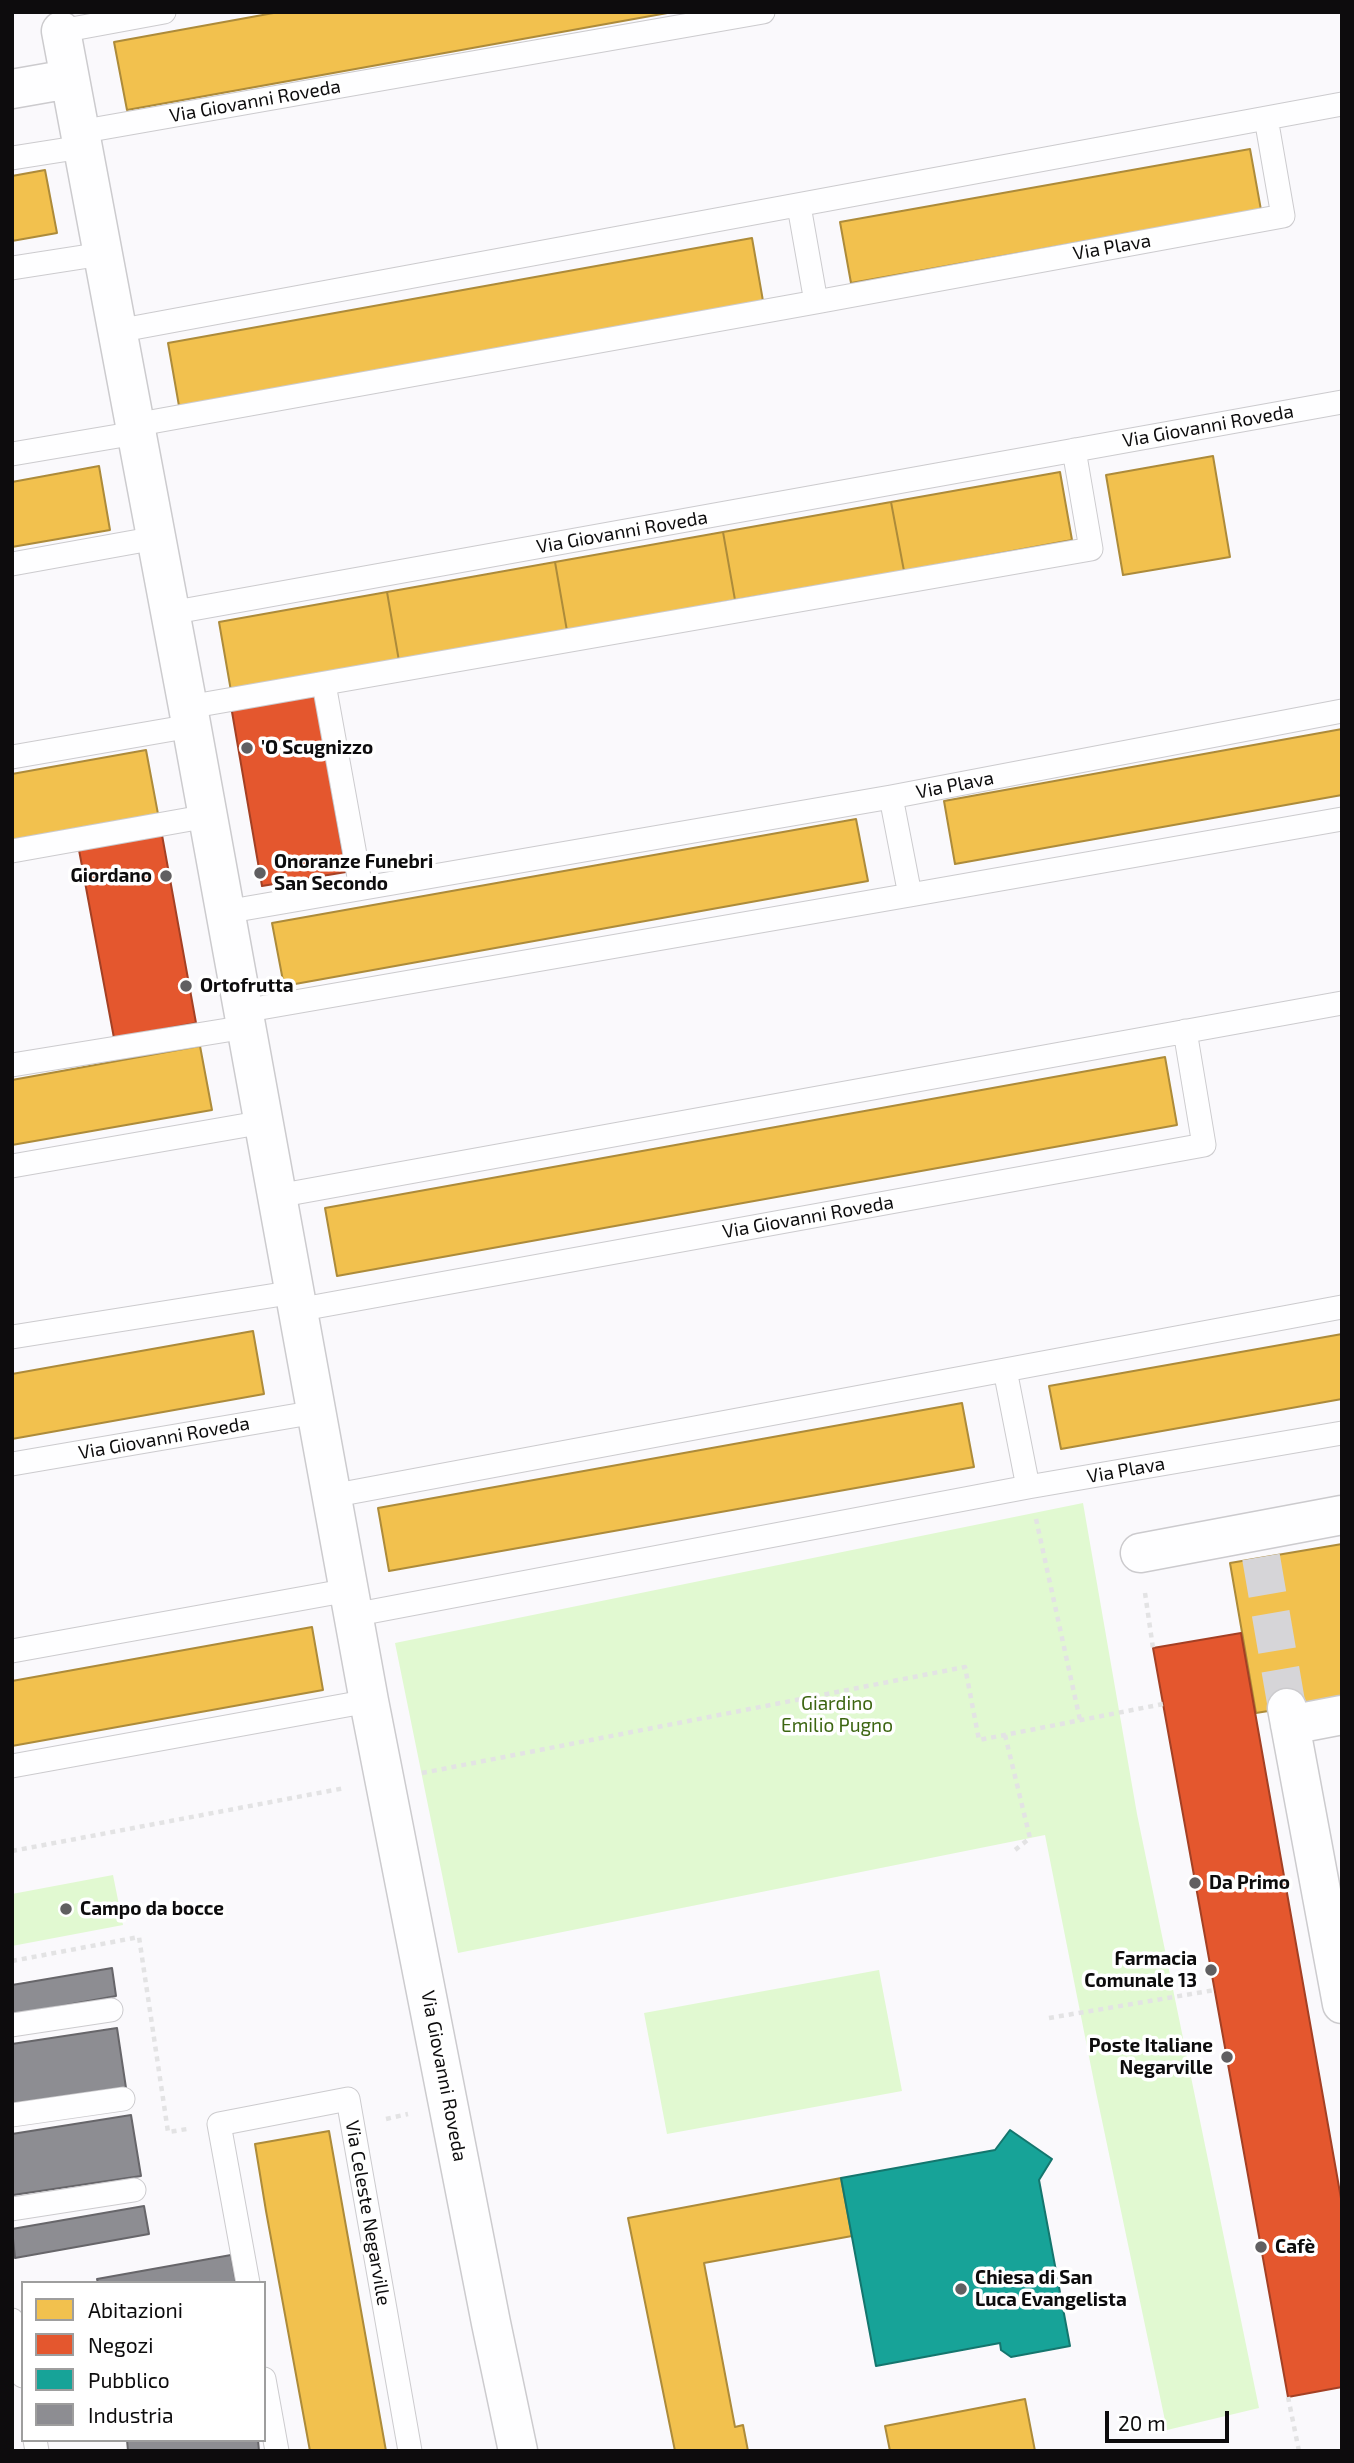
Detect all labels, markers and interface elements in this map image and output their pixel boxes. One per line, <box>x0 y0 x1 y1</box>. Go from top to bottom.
street label: Via Giovanni Roveda <box>168 75 342 127</box>
street label: Via Plava <box>1071 229 1153 265</box>
street label: Via Giovanni Roveda <box>1121 400 1295 452</box>
street label: Via Giovanni Roveda <box>535 506 709 558</box>
place label: 'O Scugnizzo <box>261 737 373 759</box>
marker: 'O Scugnizzo <box>239 740 255 756</box>
street label: Via Plava <box>914 766 996 804</box>
place label: Onoranze Funebri San Secondo <box>274 851 433 895</box>
place label: Giordano <box>70 865 152 887</box>
marker: Onoranze Funebri San Secondo <box>252 865 268 881</box>
marker: Giordano <box>158 868 174 884</box>
place label: Ortofrutta <box>200 975 294 997</box>
marker: Ortofrutta <box>178 978 194 994</box>
street label: Via Giovanni Roveda <box>721 1191 895 1243</box>
street label: Via Giovanni Roveda <box>77 1412 251 1464</box>
street label: Via Plava <box>1085 1452 1167 1488</box>
park label: Giardino Emilio Pugno <box>781 1693 893 1737</box>
place label: Da Primo <box>1209 1872 1290 1894</box>
marker: Da Primo <box>1187 1875 1203 1891</box>
place label: Campo da bocce <box>80 1898 224 1920</box>
marker: Campo da bocce <box>58 1901 74 1917</box>
place label: Farmacia Comunale 13 <box>1084 1948 1197 1992</box>
marker: Farmacia Comunale 13 <box>1203 1962 1219 1978</box>
street label: Via Giovanni Roveda <box>416 1989 472 2163</box>
place label: Poste Italiane Negarville <box>1089 2035 1213 2079</box>
marker: Poste Italiane Negarville <box>1219 2049 1235 2065</box>
street label: Via Celeste Negarville <box>340 2119 396 2307</box>
place label: Cafè <box>1275 2236 1315 2258</box>
marker: Cafè <box>1253 2239 1269 2255</box>
place label: Chiesa di San Luca Evangelista <box>975 2267 1127 2311</box>
legend <box>21 2281 266 2442</box>
marker: Chiesa di San Luca Evangelista <box>953 2281 969 2297</box>
text: Abitazioni <box>88 2297 183 2322</box>
text: Negozi <box>88 2332 154 2357</box>
text: Pubblico <box>88 2367 170 2392</box>
scale bar <box>1109 2396 1233 2440</box>
text: Industria <box>88 2402 174 2427</box>
text: 20 m <box>1118 2410 1166 2435</box>

